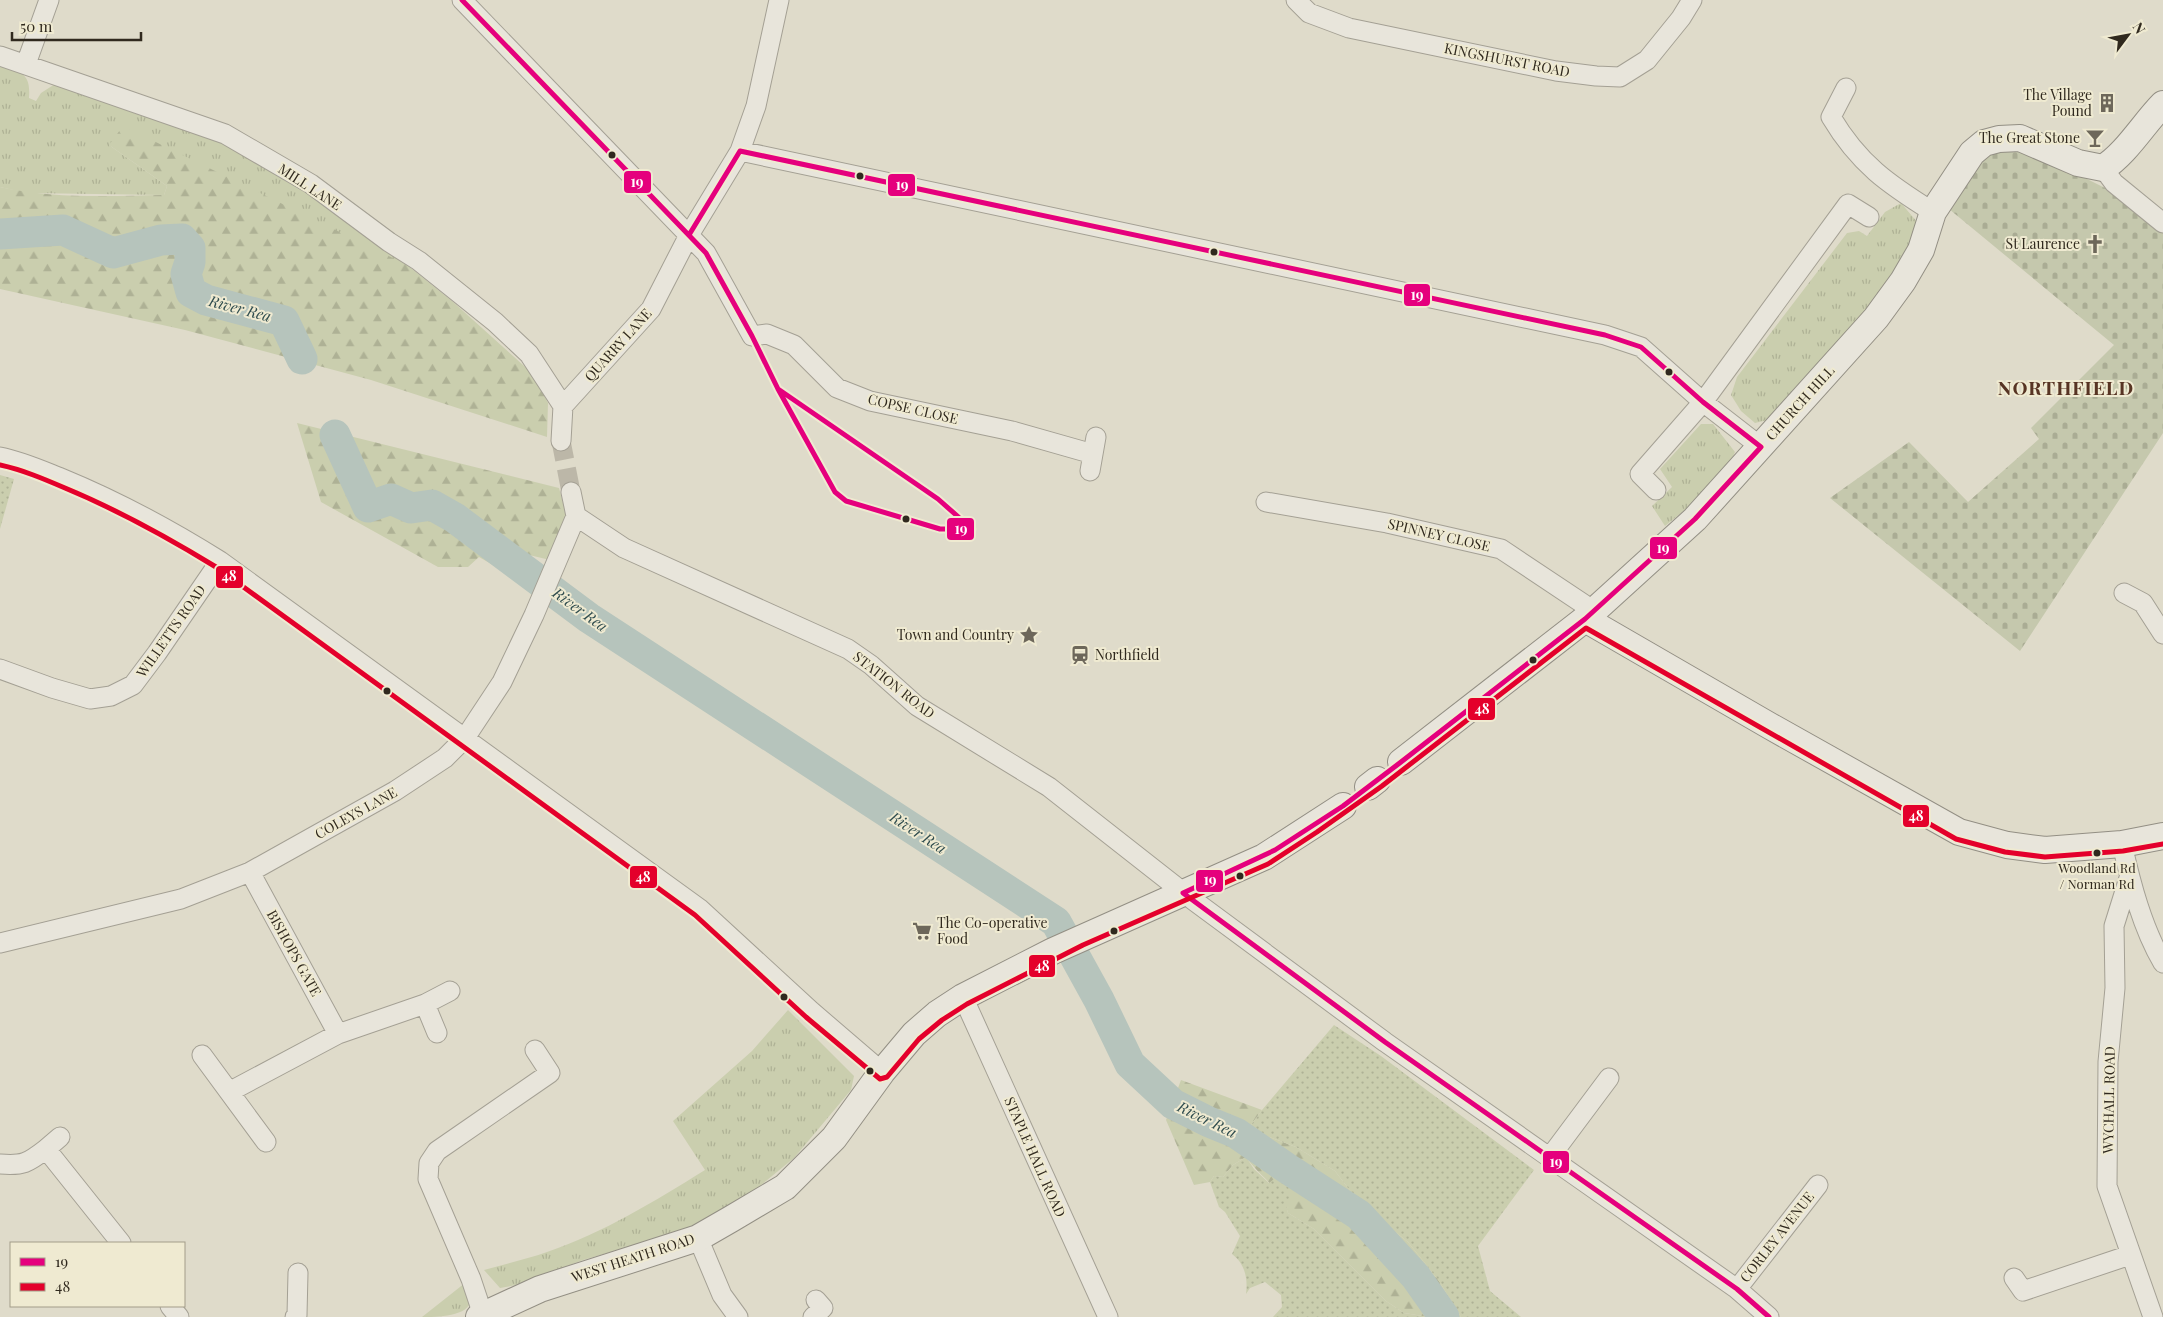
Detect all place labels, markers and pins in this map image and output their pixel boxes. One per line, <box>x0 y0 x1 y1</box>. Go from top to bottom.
place label: The Village Pound <box>2023 85 2092 120</box>
building icon: The Village Pound <box>2096 92 2118 114</box>
bar icon: The Great Stone <box>2084 127 2106 149</box>
place label: The Great Stone <box>1979 128 2080 147</box>
unlabelled marker <box>607 150 617 160</box>
unlabelled marker <box>855 171 865 181</box>
church icon: St Laurence <box>2084 233 2106 255</box>
place label: St Laurence <box>2006 234 2080 253</box>
unlabelled marker <box>1209 247 1219 257</box>
unlabelled marker <box>1664 367 1674 377</box>
unlabelled marker <box>901 514 911 524</box>
place icon: Town and Country <box>1018 624 1040 646</box>
place label: Town and Country <box>897 625 1014 644</box>
station icon: Northfield <box>1069 644 1091 666</box>
place label: Northfield <box>1095 645 1160 664</box>
unlabelled marker <box>1528 655 1538 665</box>
unlabelled marker <box>382 686 392 696</box>
marker: Woodland Rd / Norman Rd <box>2092 848 2102 858</box>
place label: Woodland Rd / Norman Rd <box>2057 859 2136 892</box>
unlabelled marker <box>1235 871 1245 881</box>
place label: The Co-operative Food <box>937 913 1048 948</box>
supermarket icon: The Co-operative Food <box>911 920 933 942</box>
unlabelled marker <box>1109 926 1119 936</box>
unlabelled marker <box>779 992 789 1002</box>
unlabelled marker <box>865 1066 875 1076</box>

